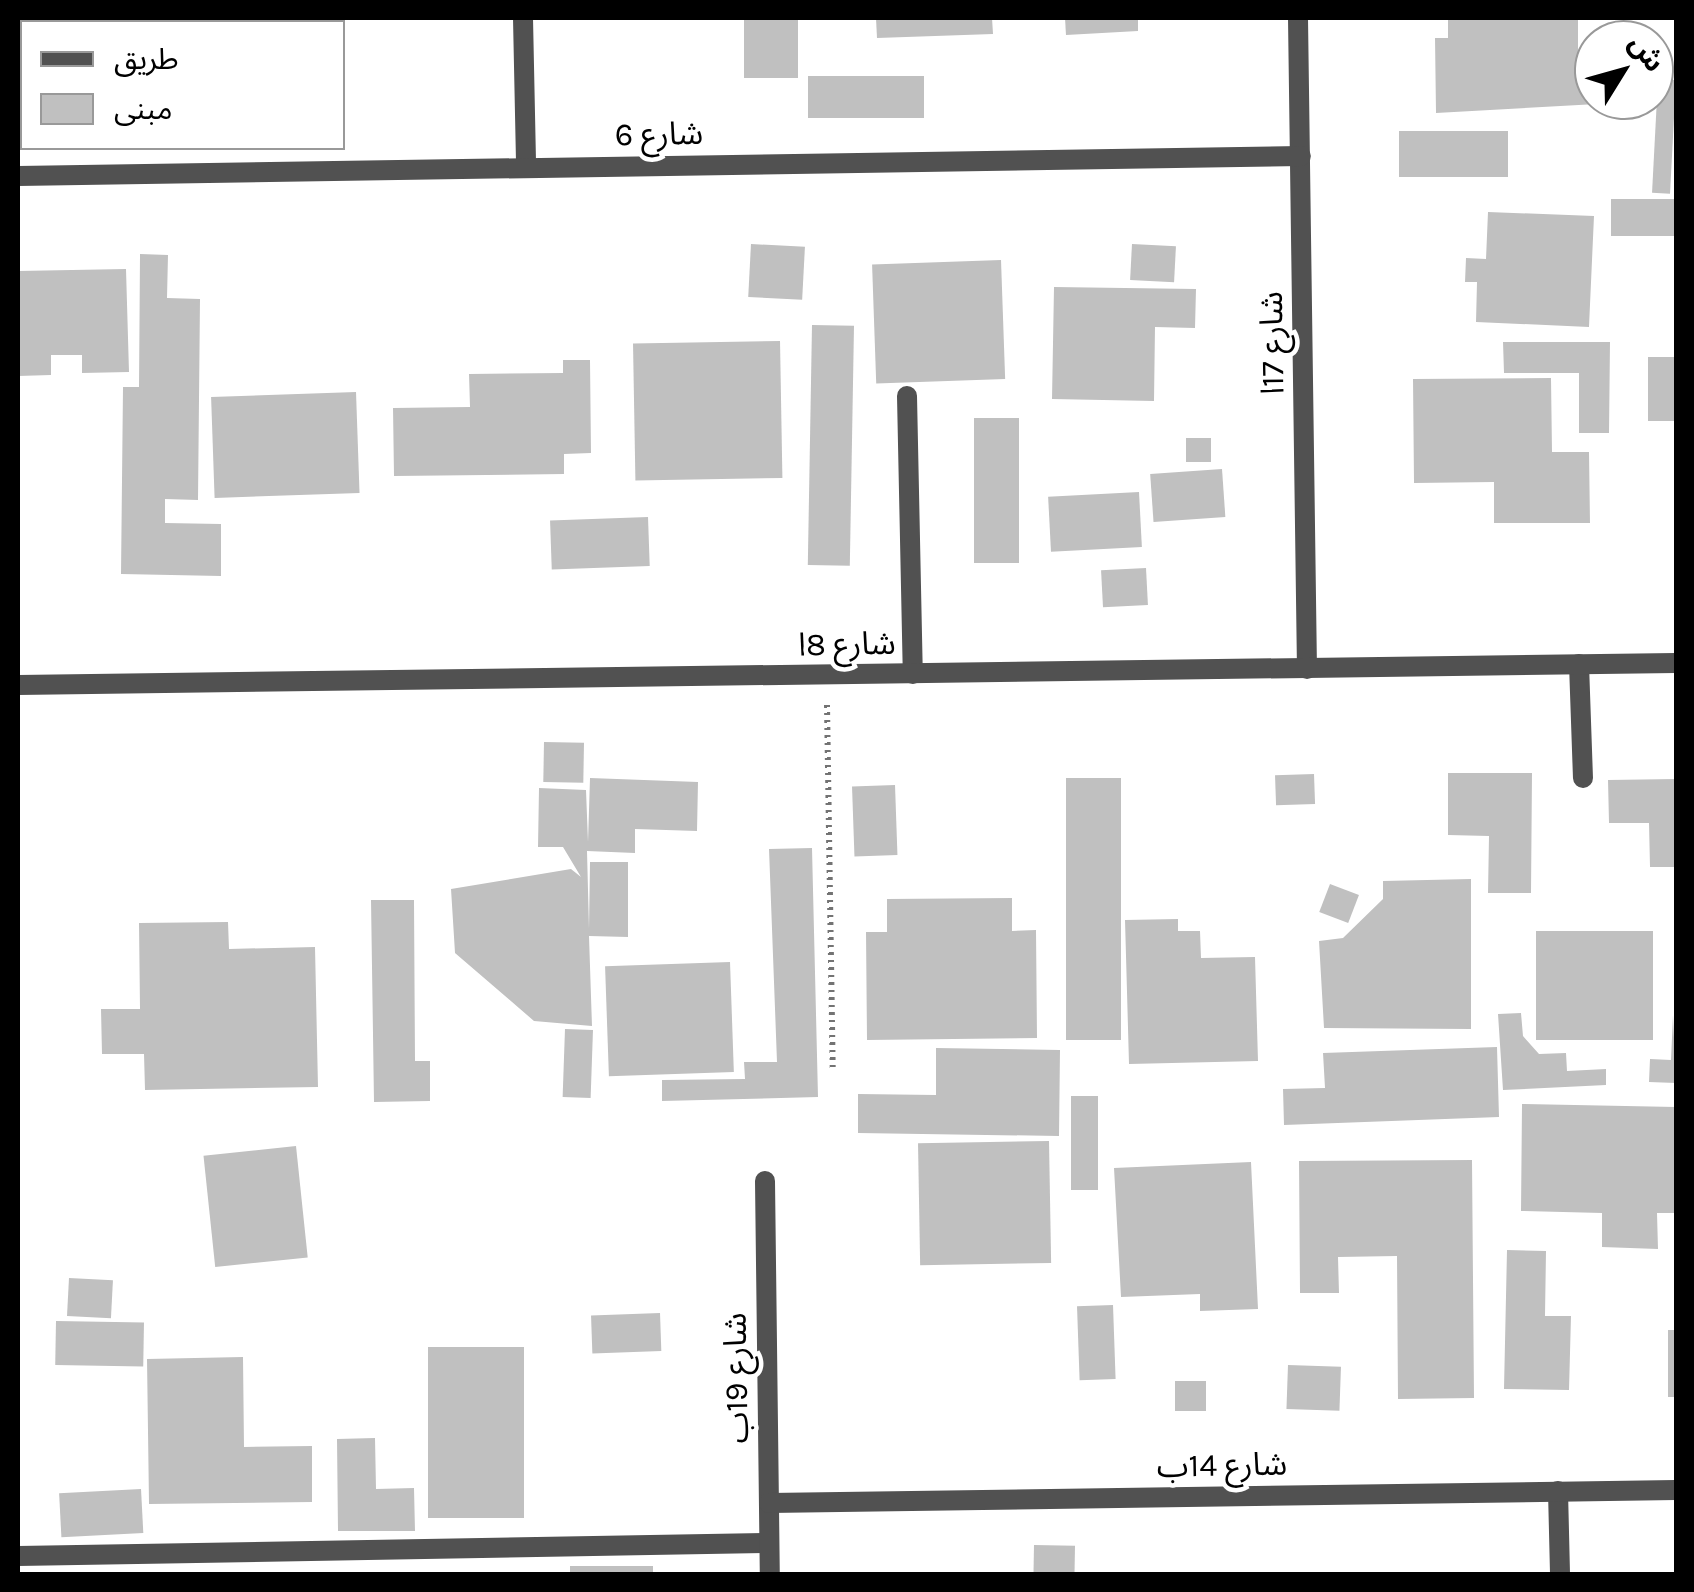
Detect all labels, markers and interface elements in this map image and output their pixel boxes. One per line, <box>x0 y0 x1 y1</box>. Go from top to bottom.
legend <box>20 20 345 150</box>
north arrow <box>1574 20 1674 120</box>
text: ش <box>1622 28 1671 78</box>
text: طريق <box>114 41 179 77</box>
text: مبنى <box>114 91 172 127</box>
street label: شارع 6 <box>615 115 703 155</box>
street label: شارع 17ا <box>1253 291 1293 395</box>
street label: شارع 8ا <box>798 625 896 665</box>
street label: شارع 19ب <box>717 1312 757 1444</box>
street label: شارع 14ب <box>1157 1446 1287 1486</box>

